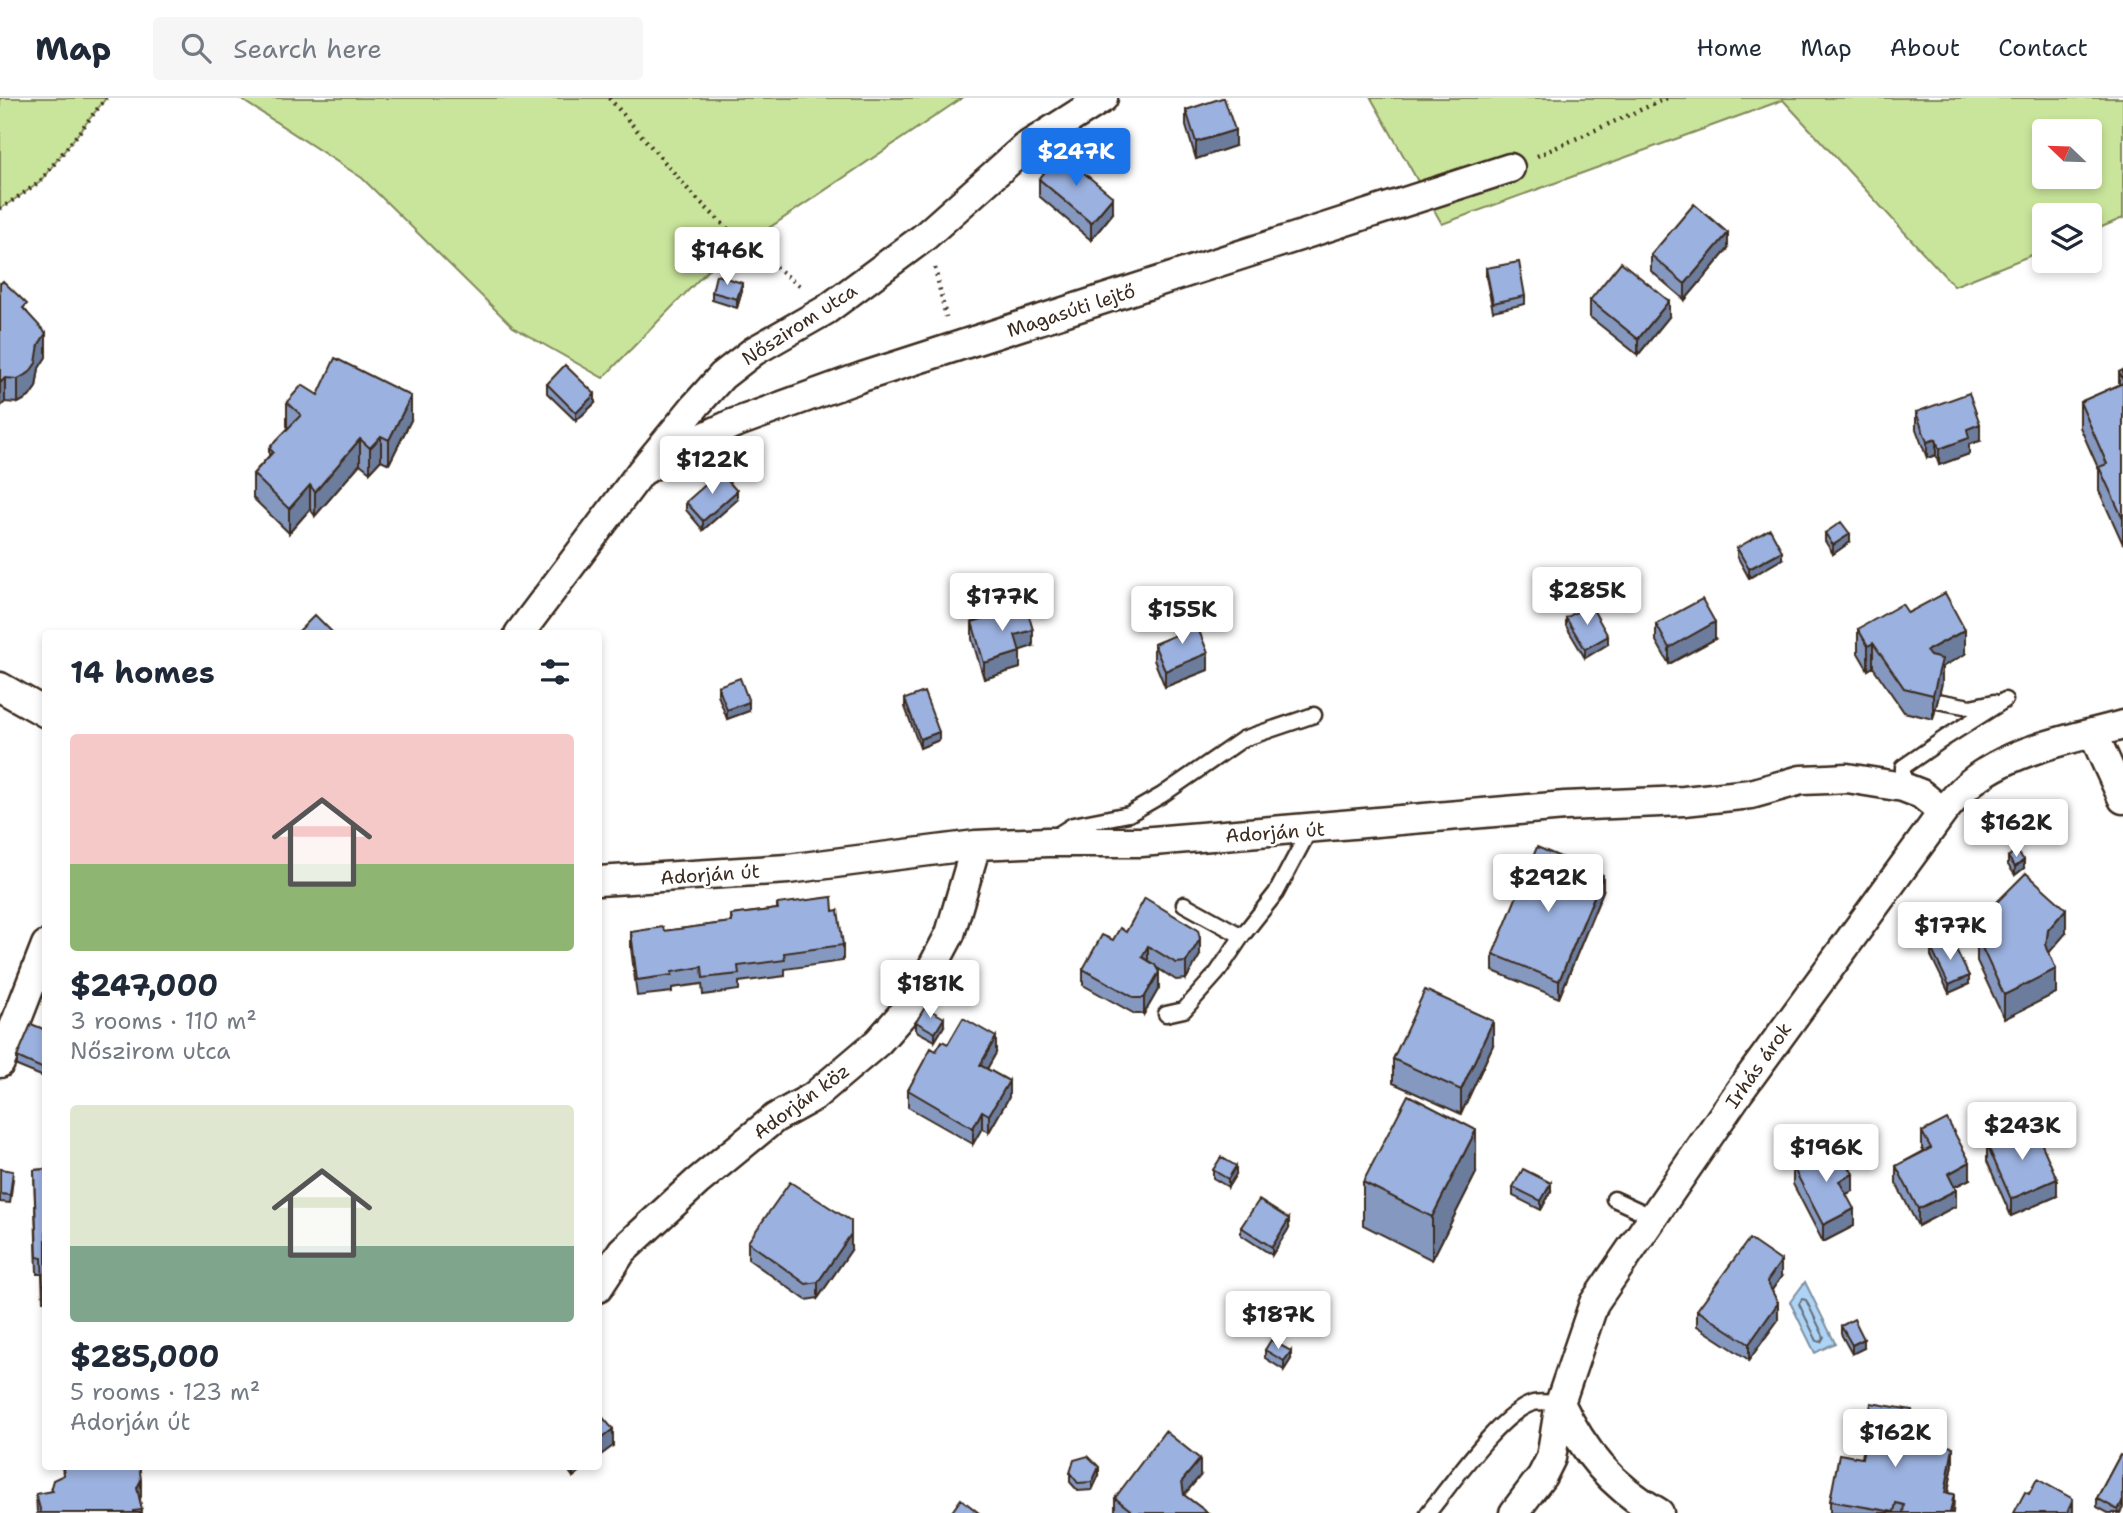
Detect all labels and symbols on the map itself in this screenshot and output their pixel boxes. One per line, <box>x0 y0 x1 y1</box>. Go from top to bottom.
north arrow <box>2032 119 2102 189</box>
pin: $247K <box>1027 129 1125 188</box>
pin: $146K <box>678 228 776 287</box>
street label: Nőszirom utca <box>737 278 862 371</box>
street label: Magasúti lejtő <box>1004 278 1138 343</box>
pin: $122K <box>663 436 761 496</box>
pin: $285K <box>1538 568 1636 627</box>
pin: $177K <box>953 574 1051 633</box>
pin: $155K <box>1133 587 1231 646</box>
pin: $162K <box>1967 800 2065 859</box>
street label: Adorján út <box>1224 817 1326 848</box>
pin: $292K <box>1499 854 1597 914</box>
street label: Adorján út <box>659 859 761 890</box>
pin: $177K <box>1901 902 1999 962</box>
pin: $181K <box>881 960 979 1020</box>
street label: Irhás árok <box>1720 1017 1797 1113</box>
street label: Adorján köz <box>748 1058 854 1145</box>
pin: $243K <box>1973 1102 2071 1162</box>
pin: $196K <box>1777 1124 1875 1184</box>
pin: $187K <box>1229 1292 1327 1351</box>
pin: $162K <box>1846 1410 1944 1469</box>

